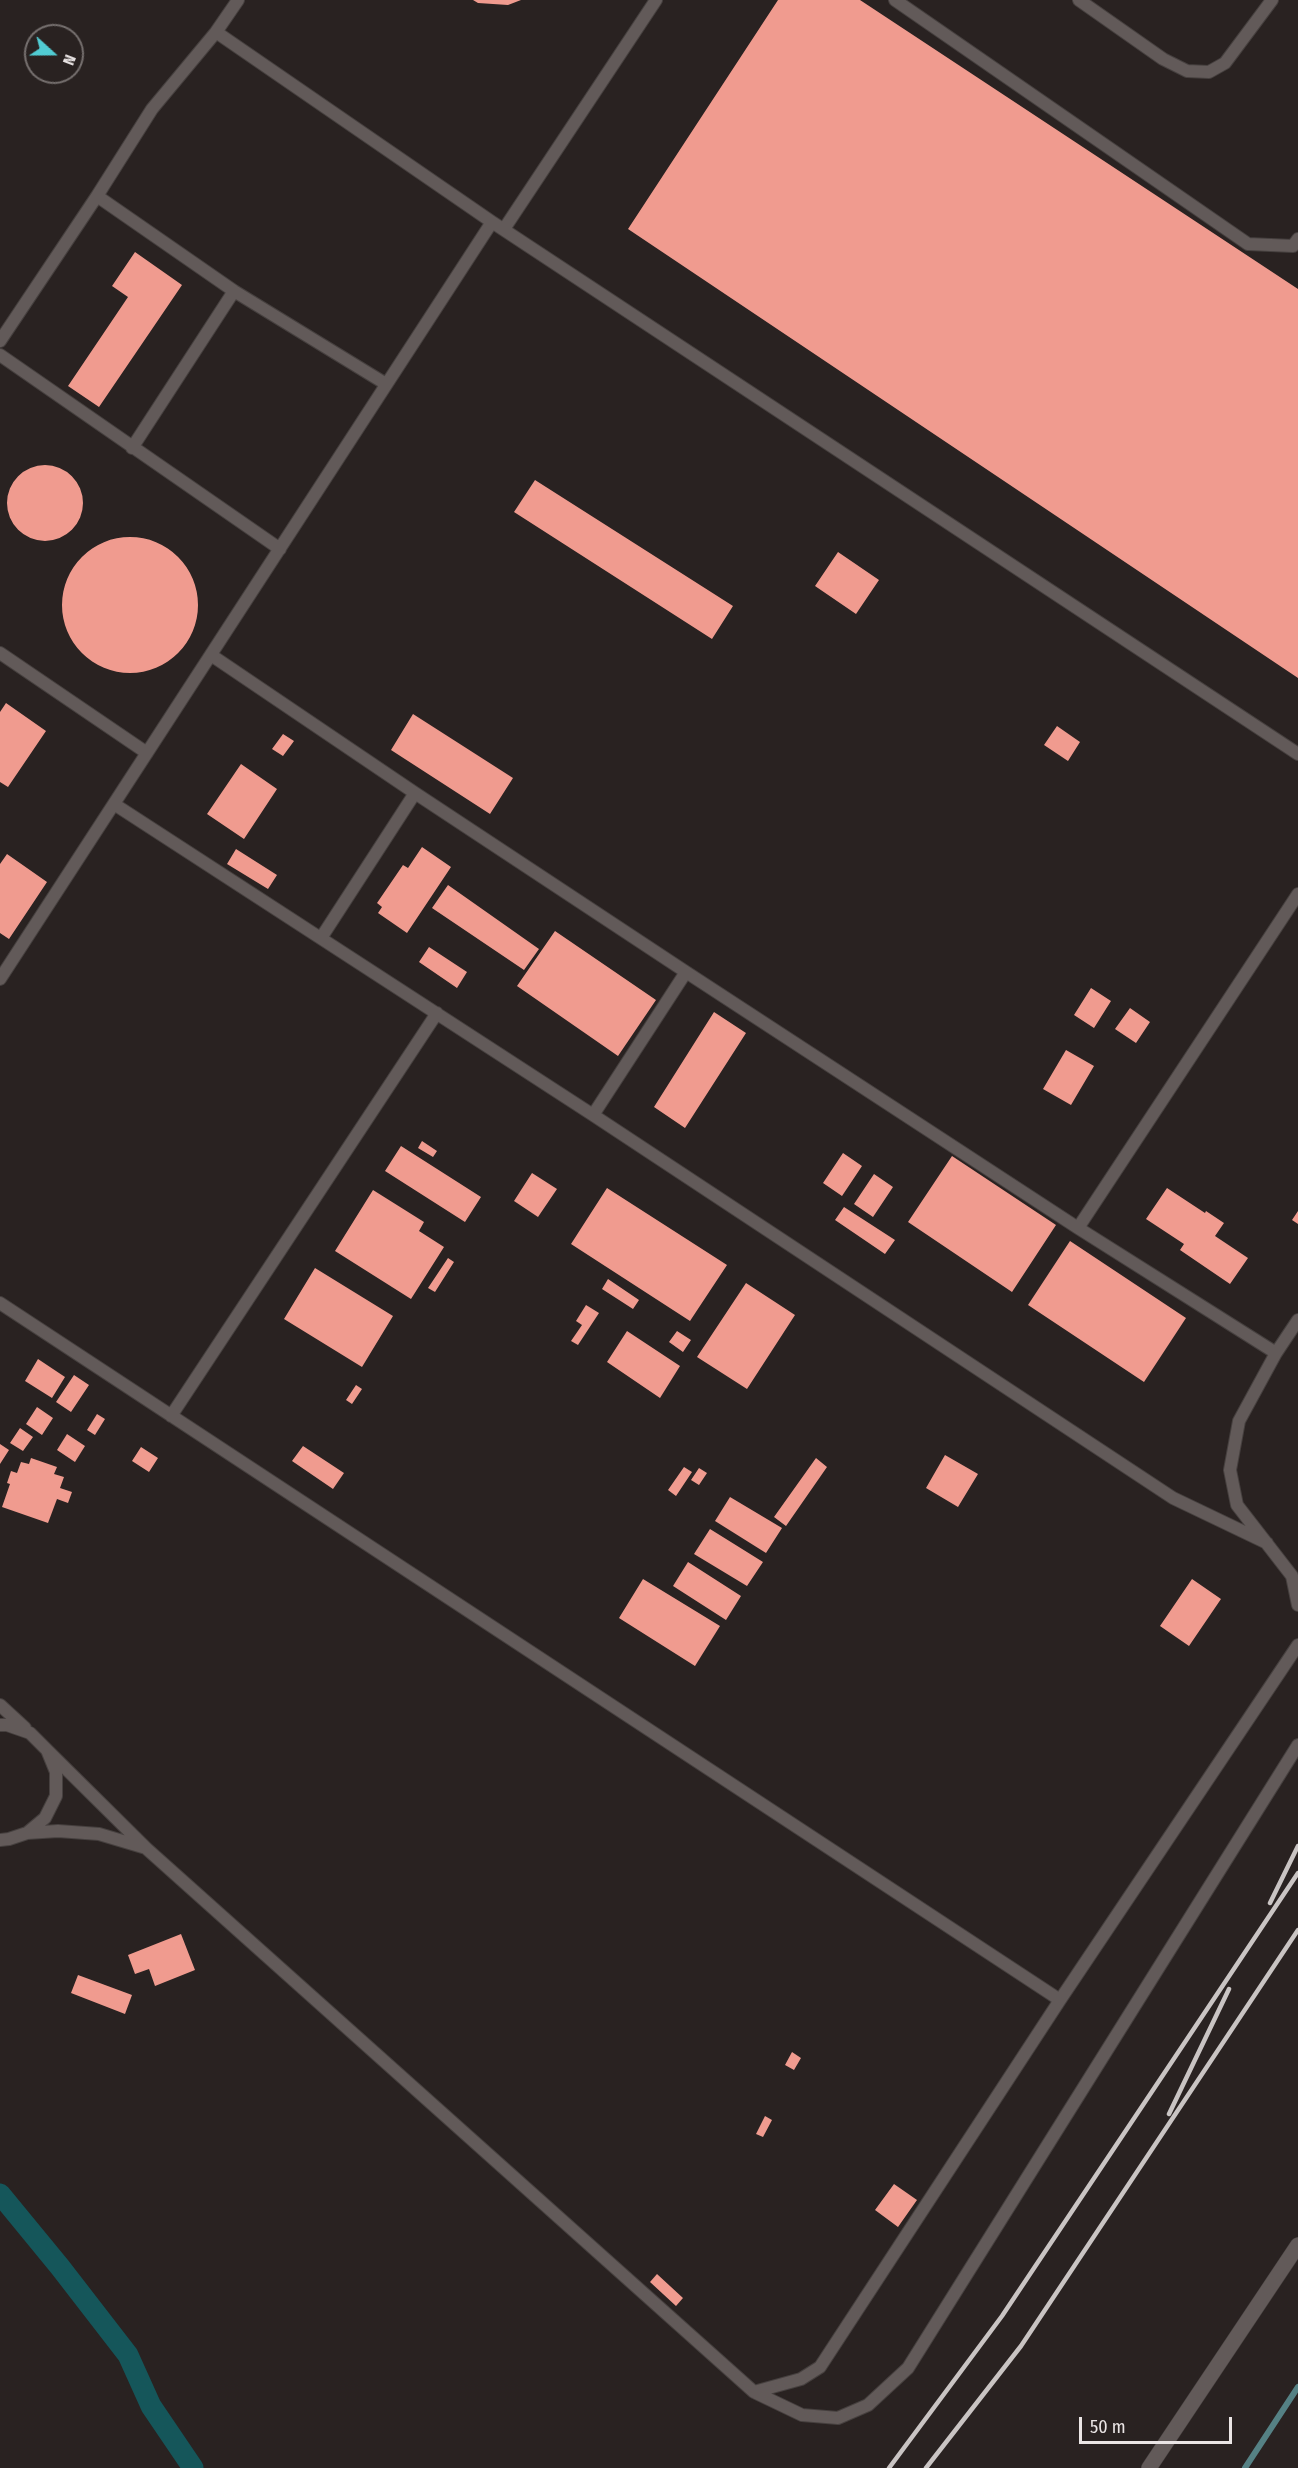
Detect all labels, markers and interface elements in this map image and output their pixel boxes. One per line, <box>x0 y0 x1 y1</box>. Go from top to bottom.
north arrow <box>24 24 84 84</box>
text: N <box>59 52 80 68</box>
scale bar <box>1082 2405 1235 2443</box>
text: 50 m <box>1090 2416 1126 2438</box>

